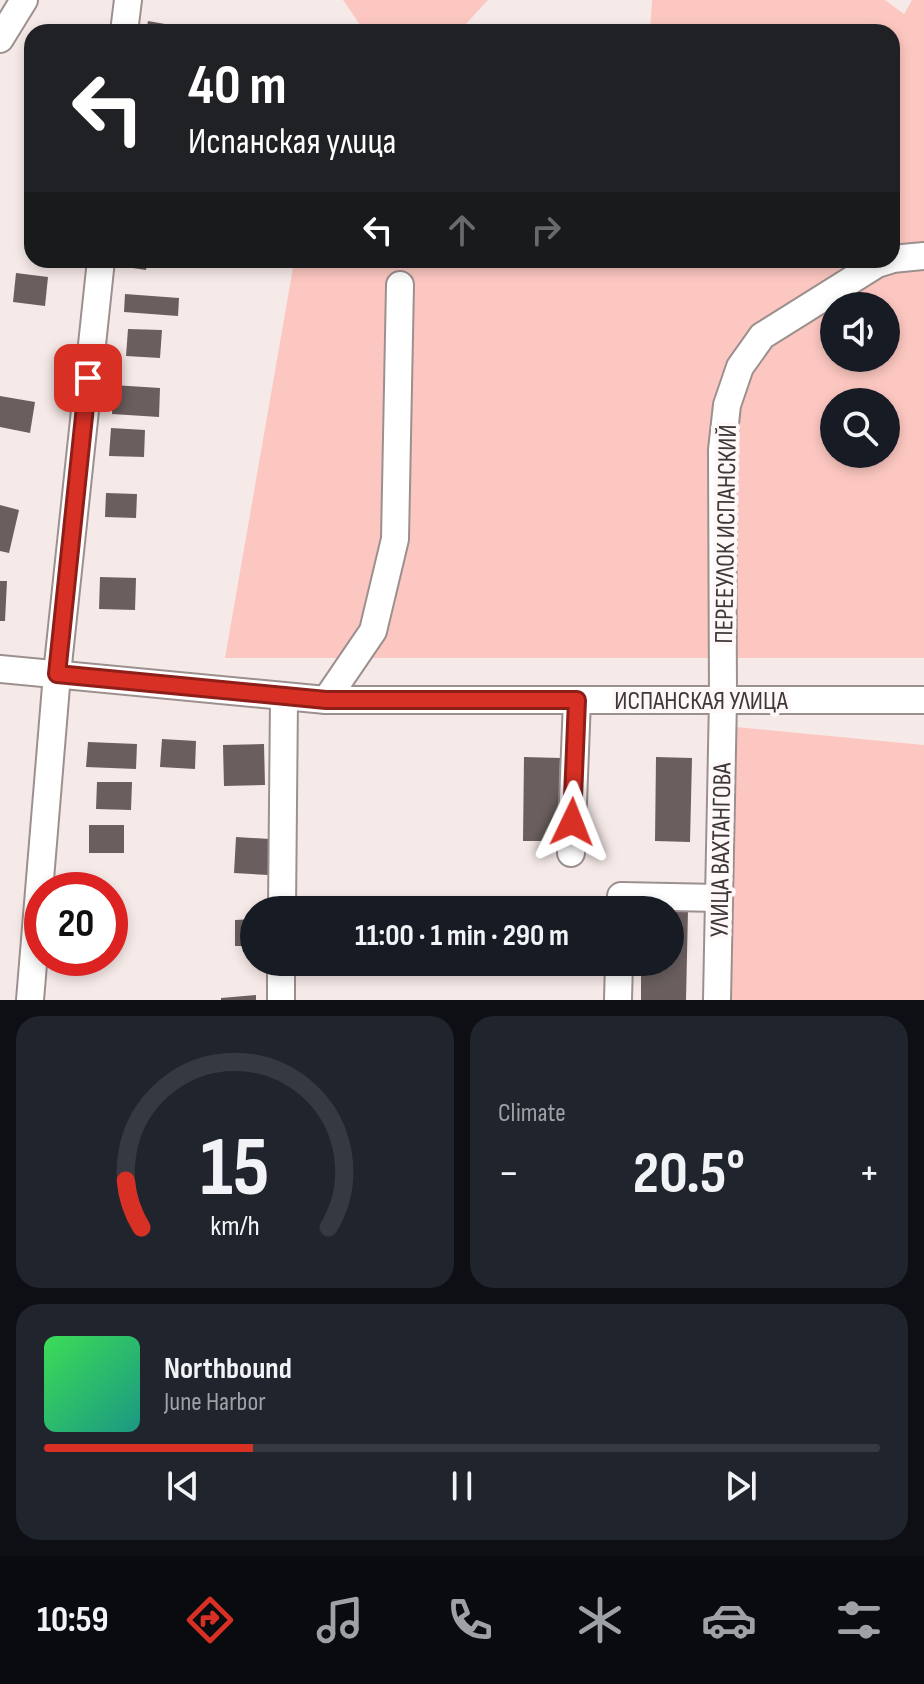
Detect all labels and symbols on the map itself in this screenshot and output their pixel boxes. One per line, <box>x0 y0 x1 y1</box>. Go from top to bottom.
pin <box>54 344 122 412</box>
street label: ПЕРЕЕУЛОК ИСПАНСКИЙ <box>709 424 744 644</box>
street label: ИСПАНСКАЯ УЛИЦА <box>614 686 789 717</box>
street label: УЛИЦА ВАХТАНГОВА <box>704 761 739 938</box>
position arrow <box>530 780 614 864</box>
speed limit sign: 20 <box>24 872 128 976</box>

